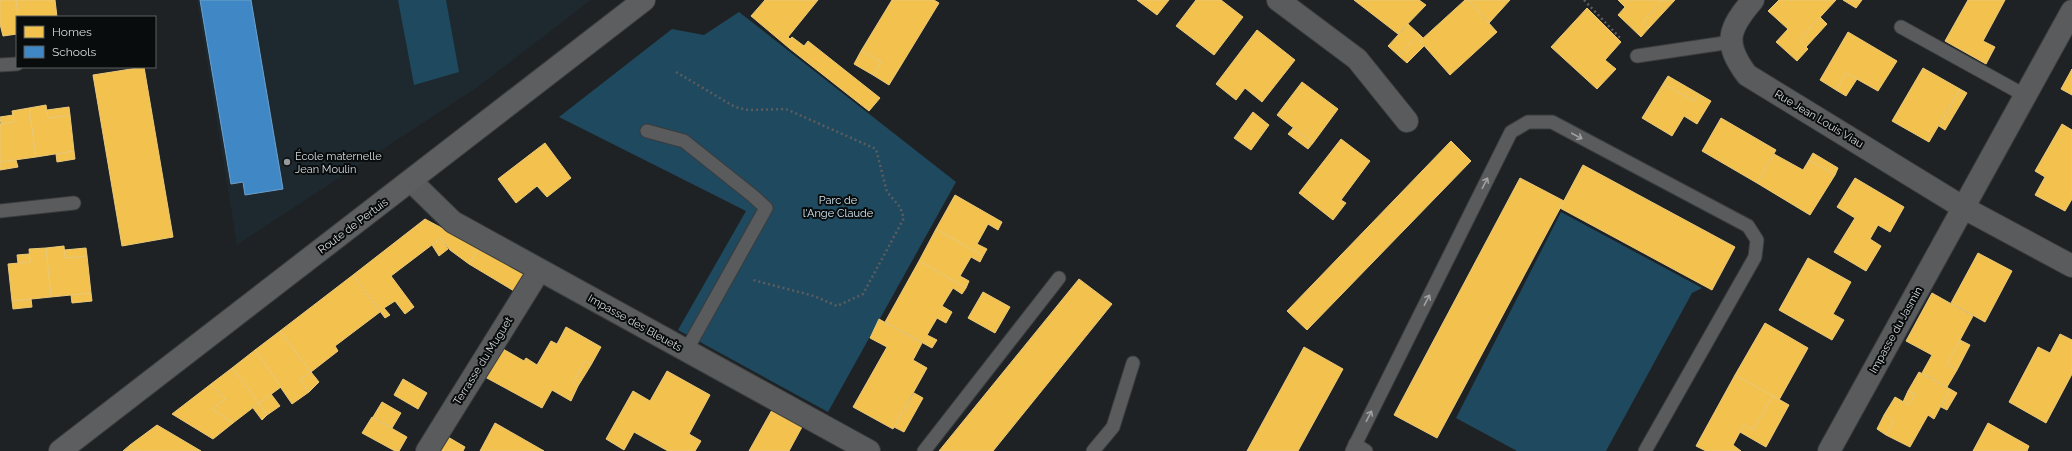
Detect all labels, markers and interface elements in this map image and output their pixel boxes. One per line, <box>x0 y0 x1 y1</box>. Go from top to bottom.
legend <box>16 16 156 68</box>
text: Homes <box>52 25 92 39</box>
text: Schools <box>52 45 96 59</box>
street label: Rue Jean Louis Viau <box>1772 87 1866 151</box>
one-way arrow <box>1571 133 1583 140</box>
place label: École maternelle Jean Moulin <box>295 149 382 176</box>
marker: École maternelle Jean Moulin <box>282 157 292 167</box>
one-way arrow <box>1482 178 1489 190</box>
park label: Parc de l'Ange Claude <box>803 194 874 220</box>
street label: Route de Pertuis <box>316 196 390 256</box>
street label: Impasse du Jasmin <box>1867 285 1925 375</box>
street label: Impasse des Bleuets <box>586 292 684 354</box>
one-way arrow <box>1424 294 1431 306</box>
street label: Terrasse du Muguet <box>451 314 516 407</box>
one-way arrow <box>1366 410 1373 422</box>

